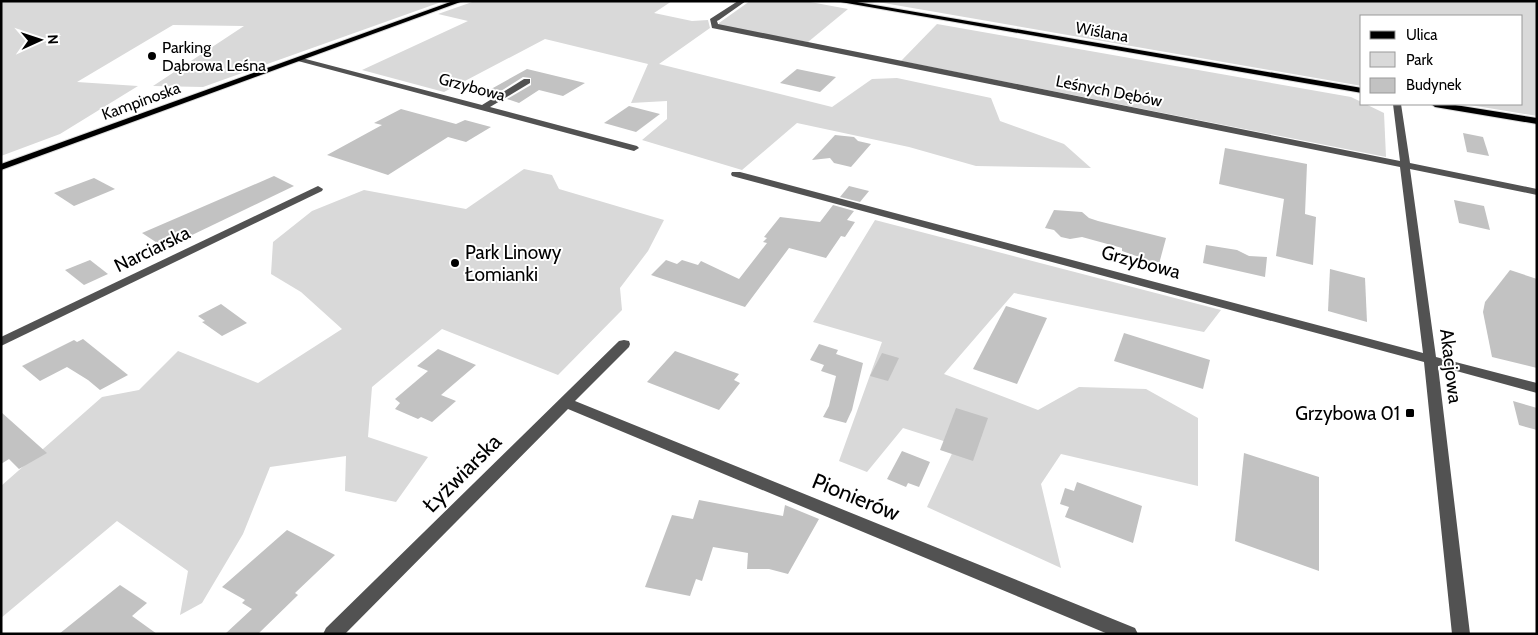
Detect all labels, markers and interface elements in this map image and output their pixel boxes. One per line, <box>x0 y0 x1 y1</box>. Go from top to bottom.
north arrow <box>15 15 65 65</box>
legend <box>1360 15 1523 105</box>
street label: Wiślana <box>1074 18 1130 46</box>
text: Ulica <box>1406 26 1438 44</box>
text: N <box>44 34 62 45</box>
place label: Parking Dąbrowa Leśna <box>162 38 266 75</box>
marker: Parking Dąbrowa Leśna <box>146 50 158 62</box>
text: Park <box>1406 51 1433 69</box>
street label: Grzybowa <box>437 69 508 105</box>
street label: Leśnych Dębów <box>1054 71 1164 111</box>
text: Budynek <box>1406 76 1462 94</box>
street label: Kampinoska <box>99 78 183 124</box>
street label: Narciarska <box>110 221 194 277</box>
street label: Grzybowa <box>1099 240 1183 284</box>
place label: Park Linowy Łomianki <box>465 241 562 286</box>
marker: Park Linowy Łomianki <box>449 257 461 269</box>
street label: Akacjowa <box>1435 327 1467 405</box>
place label: Grzybowa 01 <box>1295 402 1400 425</box>
marker: Grzybowa 01 <box>1404 407 1416 419</box>
street label: Łyżwiarska <box>417 428 507 518</box>
street label: Pionierów <box>808 467 904 527</box>

